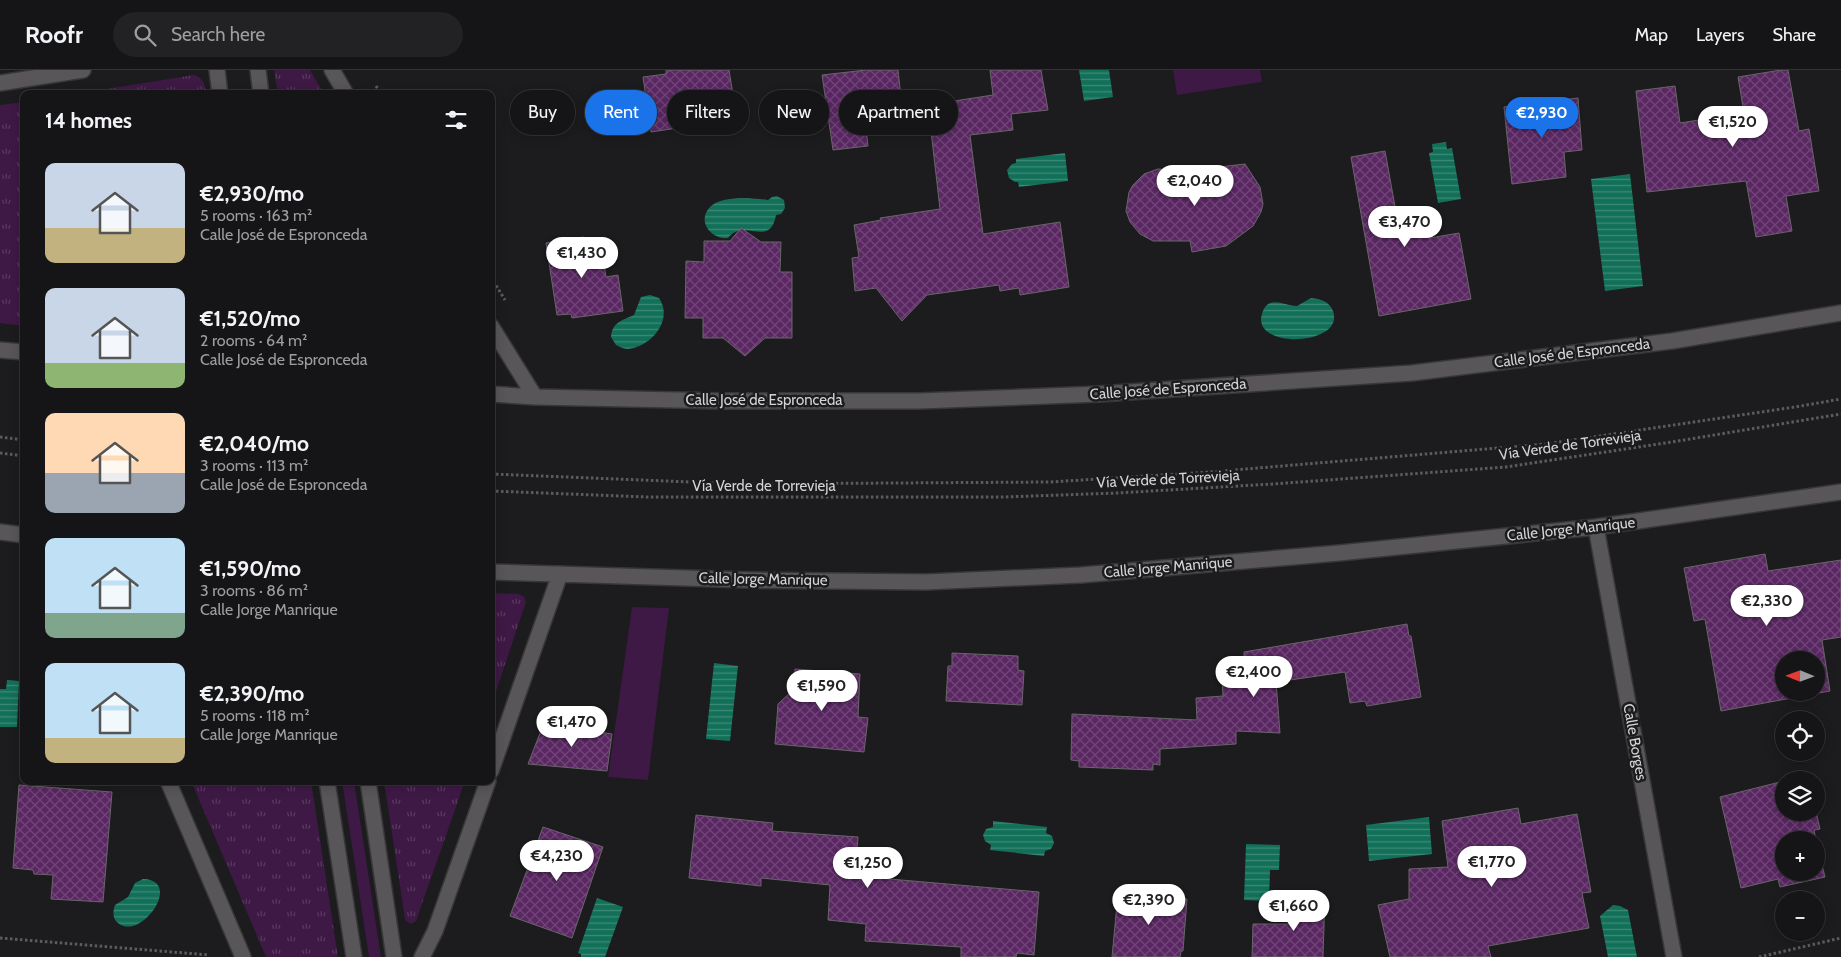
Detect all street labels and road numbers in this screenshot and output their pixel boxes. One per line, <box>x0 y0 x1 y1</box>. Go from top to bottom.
street label: Calle José de Espronceda <box>1493 334 1652 371</box>
street label: Calle José de Espronceda <box>1089 374 1248 403</box>
street label: Calle José de Espronceda <box>686 391 843 409</box>
street label: Vía Verde de Torrevieja <box>1498 426 1643 464</box>
street label: Vía Verde de Torrevieja <box>1096 466 1241 492</box>
street label: Vía Verde de Torrevieja <box>692 477 836 495</box>
street label: Calle Jorge Manrique <box>1506 513 1636 545</box>
street label: Calle Jorge Manrique <box>1103 552 1233 582</box>
street label: Calle Jorge Manrique <box>698 569 828 589</box>
street label: Calle Borges <box>1619 702 1651 782</box>

